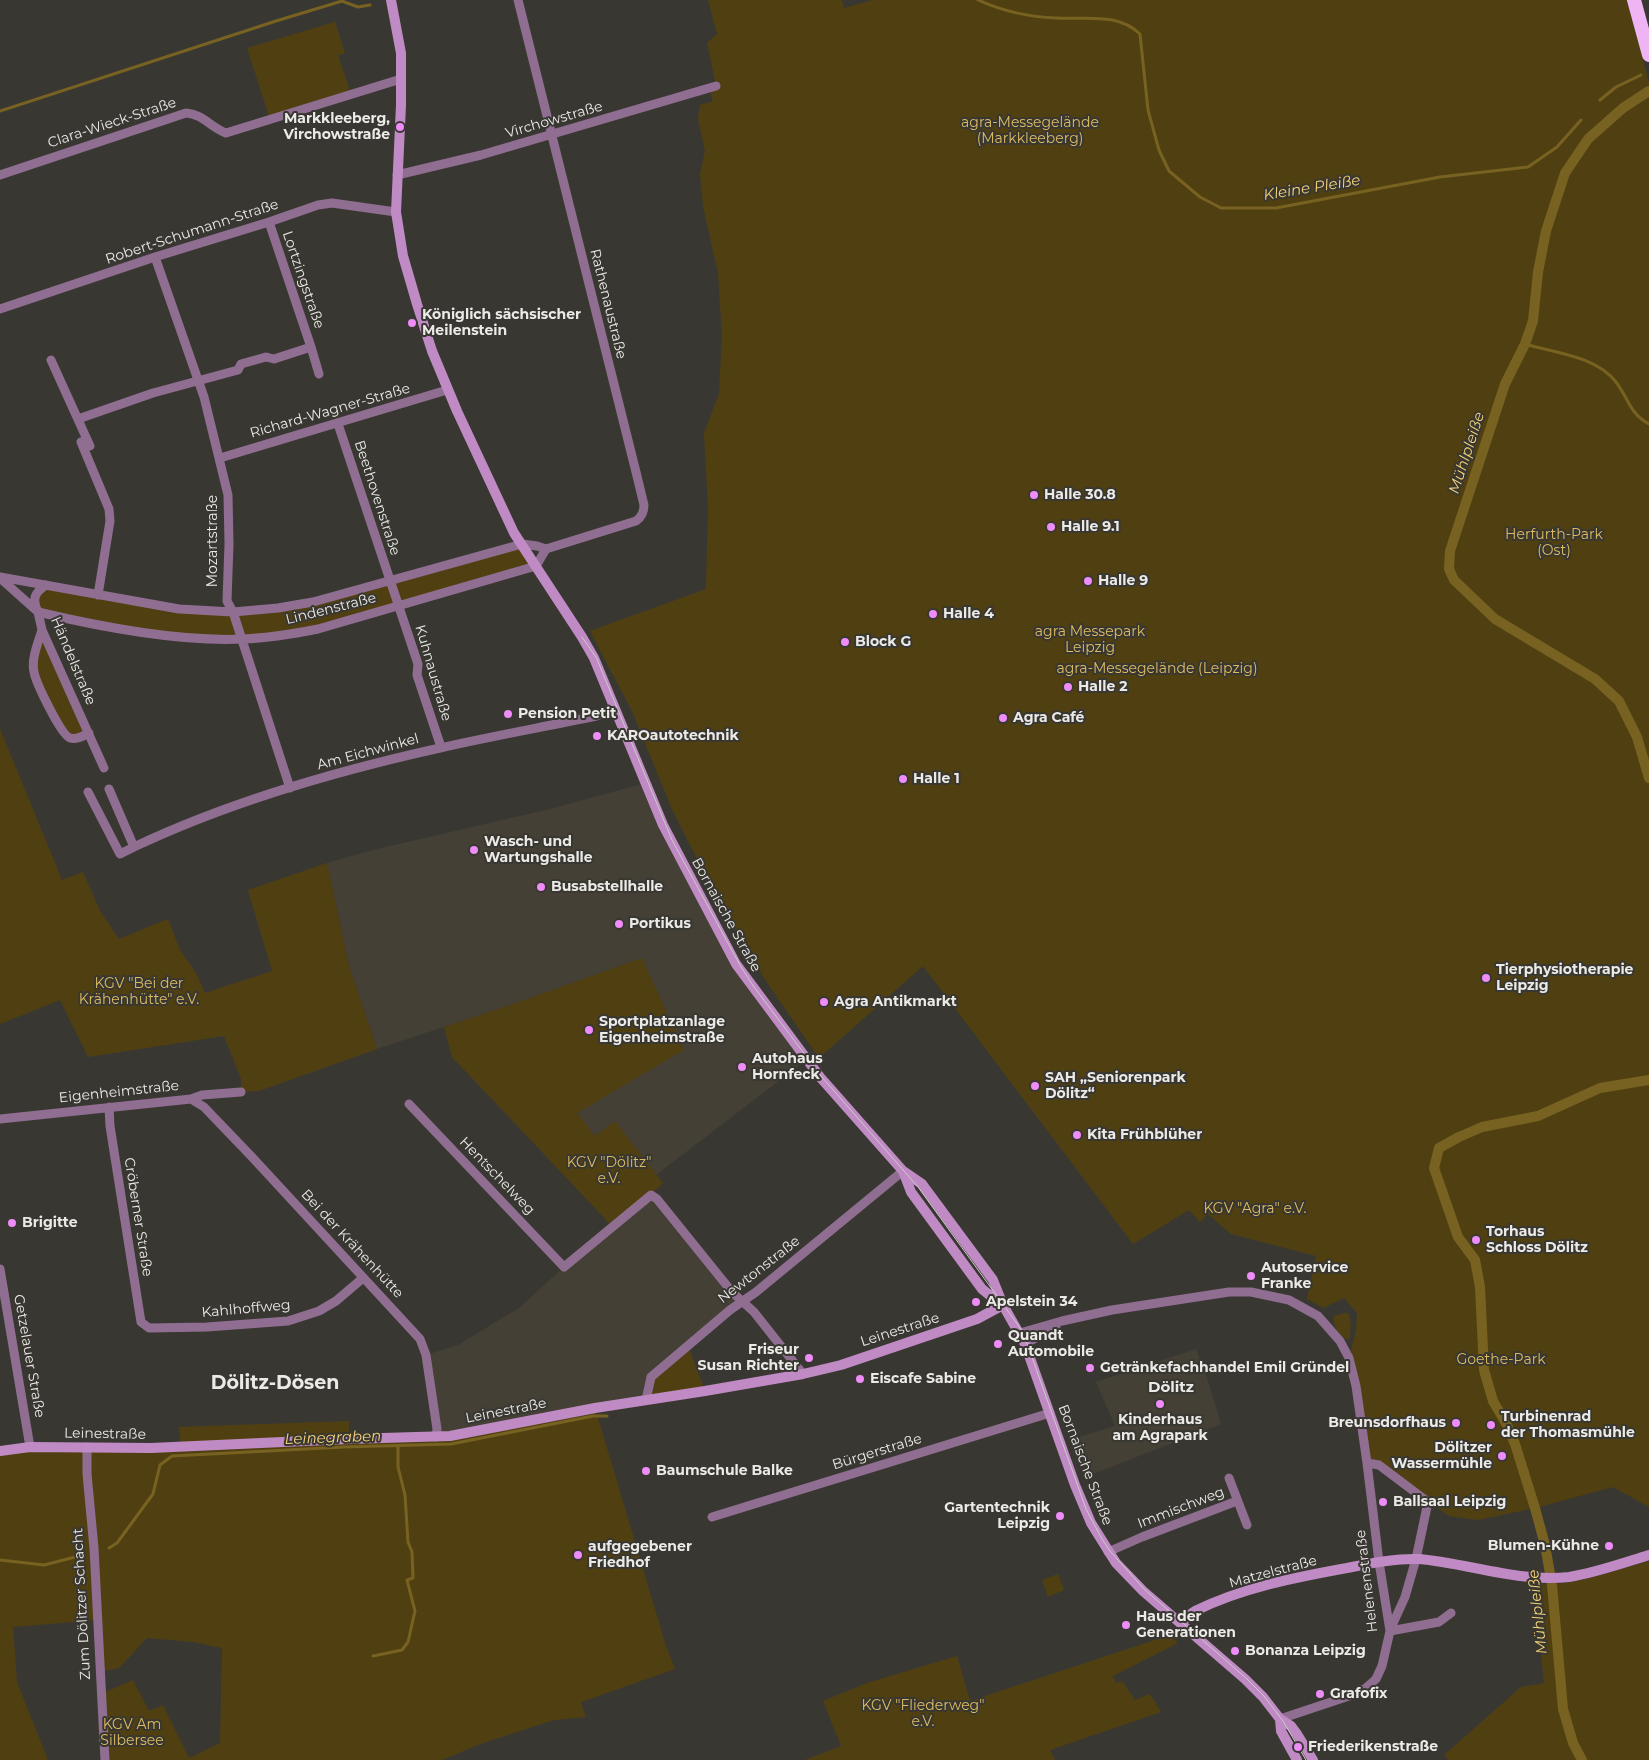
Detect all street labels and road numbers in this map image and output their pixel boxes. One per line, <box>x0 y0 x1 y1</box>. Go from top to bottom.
street label: Clara-Wieck-Straße <box>46 94 178 152</box>
street label: Virchowstraße <box>503 98 605 142</box>
street label: Robert-Schumann-Straße <box>103 196 281 268</box>
street label: Lortzingstraße <box>278 229 328 331</box>
street label: Rathenaustraße <box>586 247 630 361</box>
street label: Richard-Wagner-Straße <box>248 380 412 442</box>
street label: Beethovenstraße <box>350 438 404 558</box>
street label: Mozartstraße <box>205 495 221 587</box>
street label: Lindenstraße <box>284 590 378 628</box>
street label: Händelstraße <box>47 614 99 708</box>
street label: Kuhnaustraße <box>411 623 455 723</box>
street label: Am Eichwinkel <box>315 730 421 774</box>
street label: Bornaische Straße <box>688 855 764 975</box>
street label: Eigenheimstraße <box>58 1077 180 1107</box>
street label: Hentschelweg <box>456 1134 538 1218</box>
street label: Cröberner Straße <box>120 1156 156 1278</box>
street label: Bei der Krähenhütte <box>297 1186 407 1302</box>
street label: Newtonstraße <box>715 1233 803 1307</box>
street label: Getzelauer Straße <box>10 1293 48 1419</box>
street label: Kahlhoffweg <box>201 1297 291 1321</box>
street label: Leinestraße <box>858 1309 942 1351</box>
street label: Leinestraße <box>464 1395 548 1427</box>
street label: Bornaische Straße <box>1054 1402 1116 1528</box>
street label: Leinestraße <box>64 1425 146 1443</box>
street label: Bürgerstraße <box>830 1430 924 1474</box>
street label: Immischweg <box>1135 1484 1227 1532</box>
street label: Zum Dölitzer Schacht <box>70 1528 94 1680</box>
street label: Helenenstraße <box>1352 1529 1382 1633</box>
street label: Matzelstraße <box>1227 1552 1319 1592</box>

